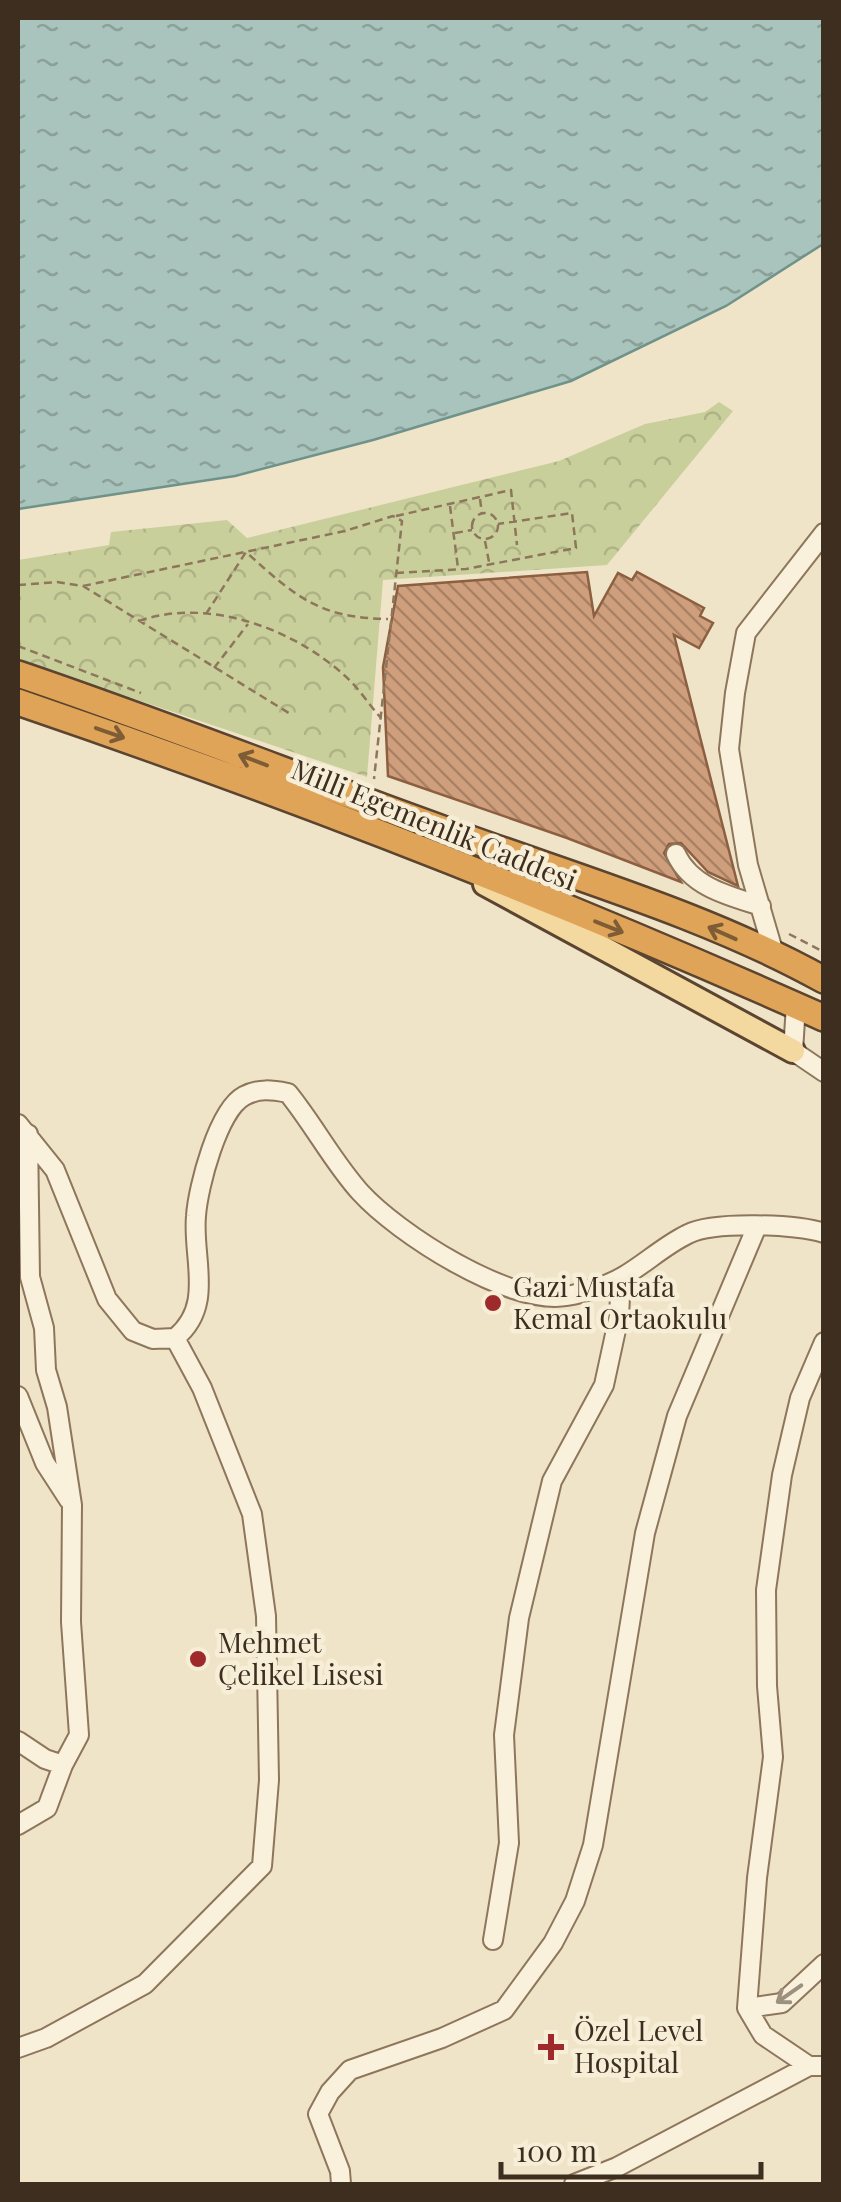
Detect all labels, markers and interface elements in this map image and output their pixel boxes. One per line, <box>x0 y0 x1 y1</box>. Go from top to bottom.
one-way arrow <box>93 726 125 744</box>
one-way arrow <box>238 749 269 767</box>
street label: Milli Egemenlik Caddesi <box>287 749 582 898</box>
one-way arrow <box>593 919 623 937</box>
one-way arrow <box>707 923 738 941</box>
place label: Gazi Mustafa Kemal Ortaokulu <box>513 1267 727 1336</box>
marker: Gazi Mustafa Kemal Ortaokulu <box>482 1292 504 1314</box>
place label: Mehmet Çelikel Lisesi <box>218 1623 383 1692</box>
marker: Mehmet Çelikel Lisesi <box>187 1648 209 1670</box>
one-way arrow <box>776 1983 803 2004</box>
place label: Özel Level Hospital <box>574 2011 703 2080</box>
marker: Özel Level Hospital <box>538 2034 564 2060</box>
scale bar <box>501 2117 761 2179</box>
text: 100 m <box>516 2130 598 2170</box>

